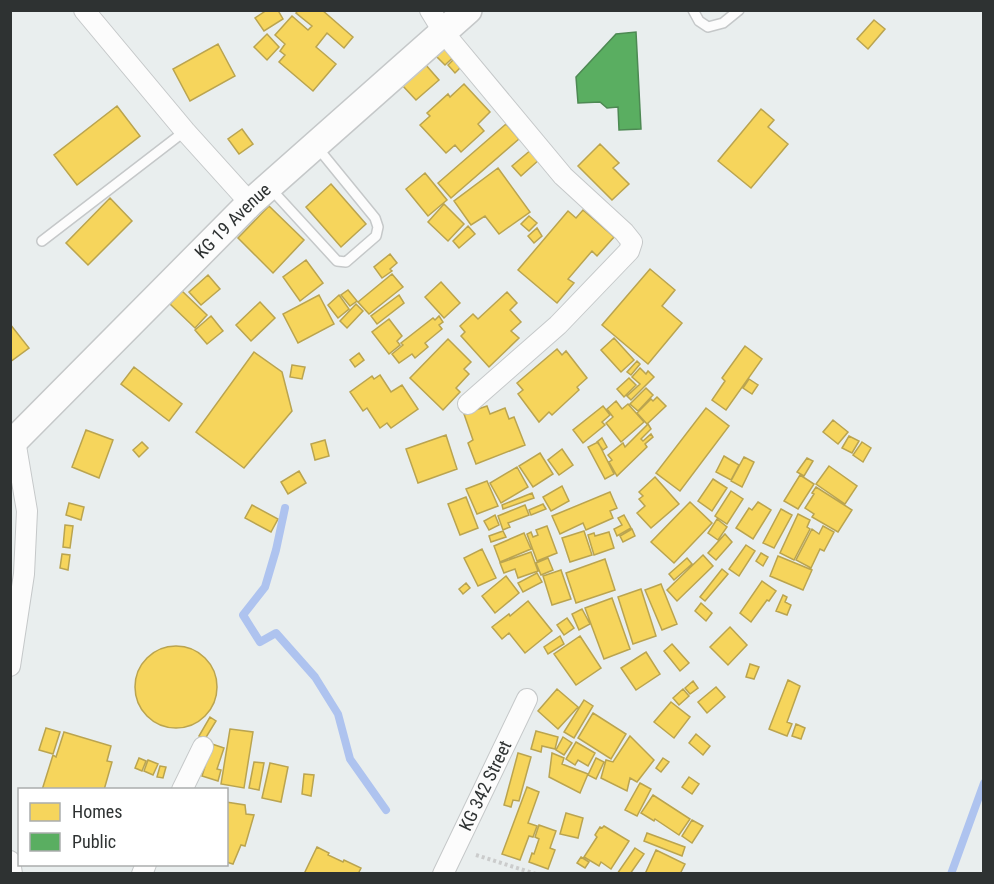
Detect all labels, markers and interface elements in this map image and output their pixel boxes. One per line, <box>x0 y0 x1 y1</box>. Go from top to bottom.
street label: KG 19 Avenue <box>190 179 275 262</box>
street label: KG 342 Street <box>454 737 515 834</box>
legend <box>18 788 228 866</box>
text: Homes <box>72 801 122 822</box>
text: Public <box>72 831 116 852</box>

